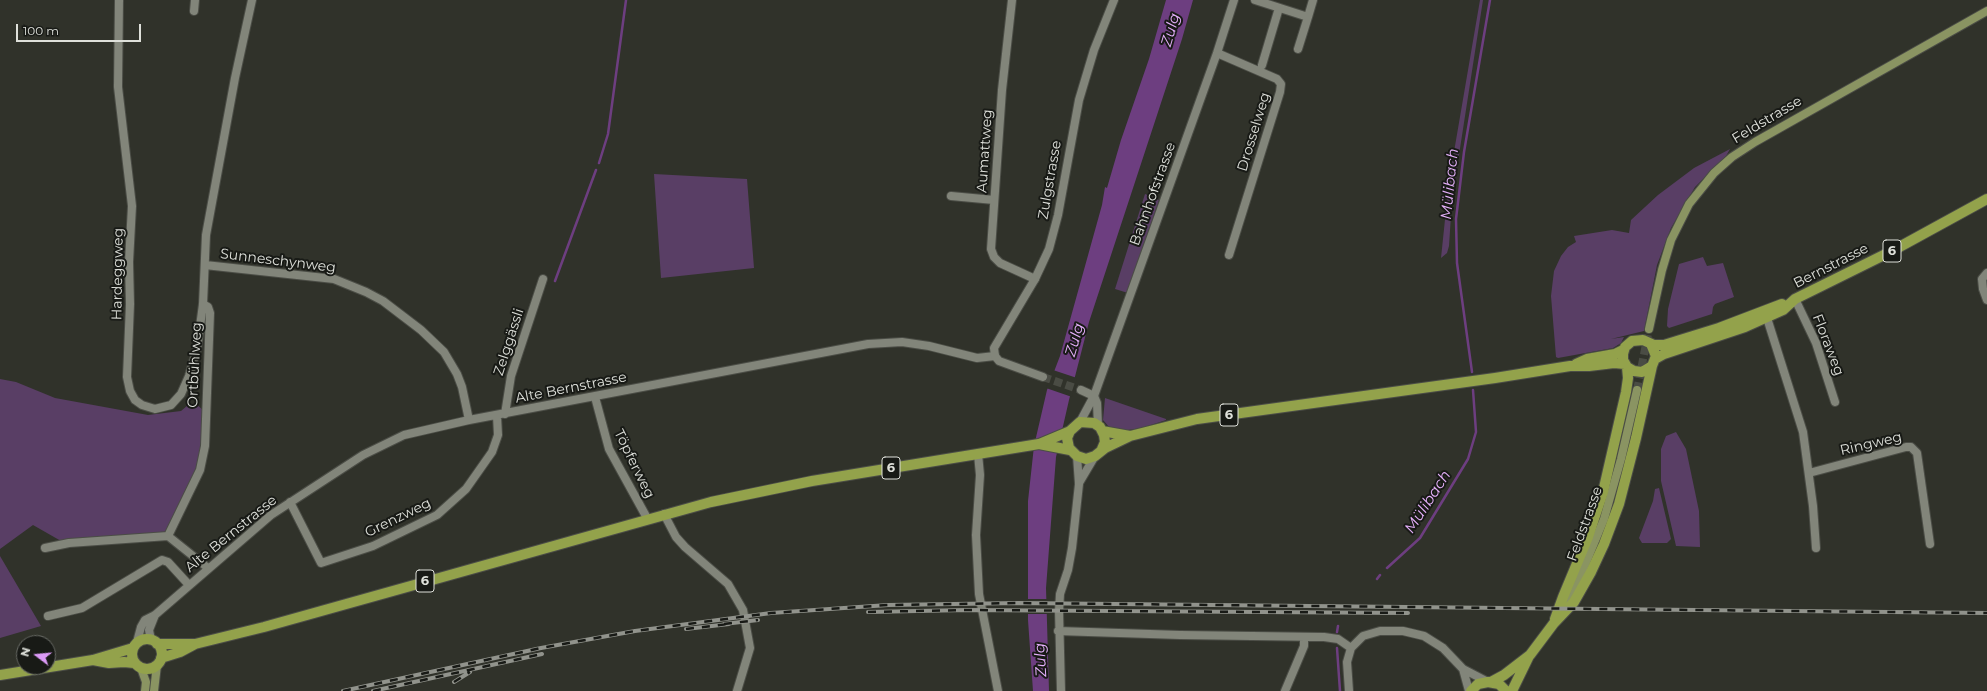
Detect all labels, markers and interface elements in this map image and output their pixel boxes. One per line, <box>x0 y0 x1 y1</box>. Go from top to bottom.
water label: Zulg <box>1158 11 1184 49</box>
scale bar <box>18 16 143 42</box>
text: 100 m <box>23 23 59 38</box>
street label: Drosselweg <box>1234 90 1274 174</box>
street label: Feldstrasse <box>1729 93 1805 147</box>
street label: Aumattweg <box>974 109 996 193</box>
street label: Zulgstrasse <box>1035 139 1065 221</box>
street label: Bahnhofstrasse <box>1127 140 1179 248</box>
water label: Mülibach <box>1437 148 1463 220</box>
street label: Hardeggweg <box>109 228 127 320</box>
street label: Bernstrasse <box>1791 240 1871 292</box>
road number: 6 <box>1883 240 1901 262</box>
street label: Sunneschynweg <box>219 246 337 276</box>
street label: Zelggässli <box>490 306 528 378</box>
street label: Floraweg <box>1809 312 1847 378</box>
water label: Zulg <box>1062 321 1088 359</box>
street label: Ortbühlweg <box>184 322 206 408</box>
street label: Alte Bernstrasse <box>514 369 628 407</box>
road number: 6 <box>1220 404 1238 426</box>
street label: Töpferweg <box>610 427 658 501</box>
street label: Ringweg <box>1838 429 1904 459</box>
road number: 6 <box>882 457 900 479</box>
water label: Mülibach <box>1401 467 1455 537</box>
street label: Feldstrasse <box>1564 484 1606 564</box>
street label: Alte Bernstrasse <box>182 492 280 576</box>
street label: Grenzweg <box>362 495 434 541</box>
road number: 6 <box>416 570 434 592</box>
north arrow <box>16 635 56 675</box>
water label: Zulg <box>1031 643 1051 677</box>
text: N <box>17 646 33 658</box>

